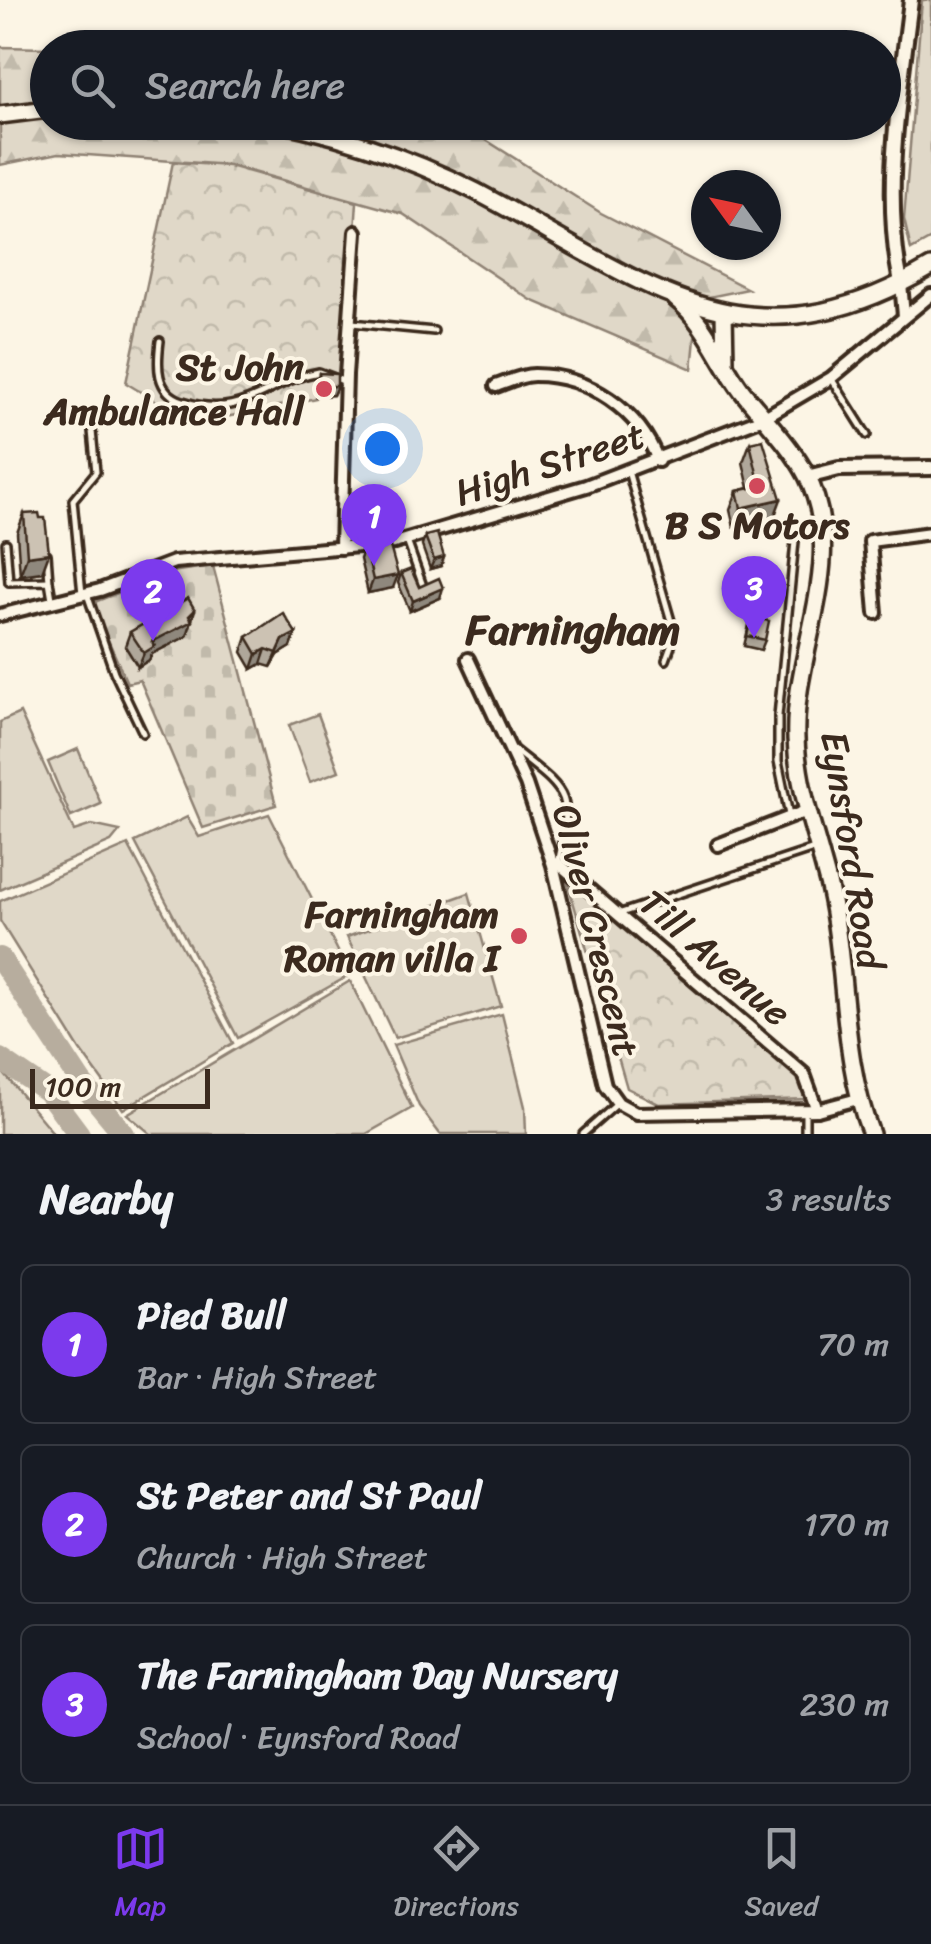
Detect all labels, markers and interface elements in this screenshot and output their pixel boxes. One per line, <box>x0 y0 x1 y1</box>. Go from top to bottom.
search box <box>30 30 901 140</box>
text: Search here <box>145 52 345 119</box>
icon: search <box>65 58 120 113</box>
north arrow <box>691 170 781 260</box>
place label: St John Ambulance Hall <box>42 334 306 445</box>
marker: St John Ambulance Hall <box>313 378 335 400</box>
street label: High Street <box>446 402 654 526</box>
your location <box>357 423 408 474</box>
marker: B S Motors <box>746 475 768 497</box>
pin: 1 <box>342 484 406 566</box>
place label: B S Motors <box>665 492 851 559</box>
pin: 3 <box>722 556 786 638</box>
pin: 2 <box>120 558 186 641</box>
district label: Farningham <box>465 593 680 667</box>
street label: Eynsford Road <box>800 726 904 977</box>
street label: Oliver Crescent <box>532 797 660 1065</box>
street label: Till Avenue <box>623 872 807 1044</box>
place label: Farningham Roman villa I <box>283 881 502 992</box>
marker: Farningham Roman villa I <box>508 925 530 947</box>
text: 100 m <box>45 1062 121 1111</box>
scale bar <box>30 1064 210 1108</box>
text: Nearby <box>40 1162 173 1236</box>
text: 3 results <box>766 1171 891 1228</box>
text: Pied Bull <box>137 1282 286 1349</box>
text: 1 <box>68 1316 81 1373</box>
text: 70 m <box>818 1316 889 1373</box>
text: Bar · High Street <box>137 1349 377 1406</box>
text: St Peter and St Paul <box>137 1462 482 1529</box>
text: 2 <box>65 1496 84 1553</box>
text: 170 m <box>804 1496 889 1553</box>
text: Church · High Street <box>137 1529 428 1586</box>
text: The Farningham Day Nursery <box>137 1642 618 1709</box>
text: 3 <box>66 1676 83 1733</box>
text: 230 m <box>800 1676 889 1733</box>
text: School · Eynsford Road <box>137 1709 459 1766</box>
tab: Map <box>113 1821 168 1930</box>
tab: Directions <box>393 1821 519 1930</box>
tab: Saved <box>744 1821 818 1930</box>

